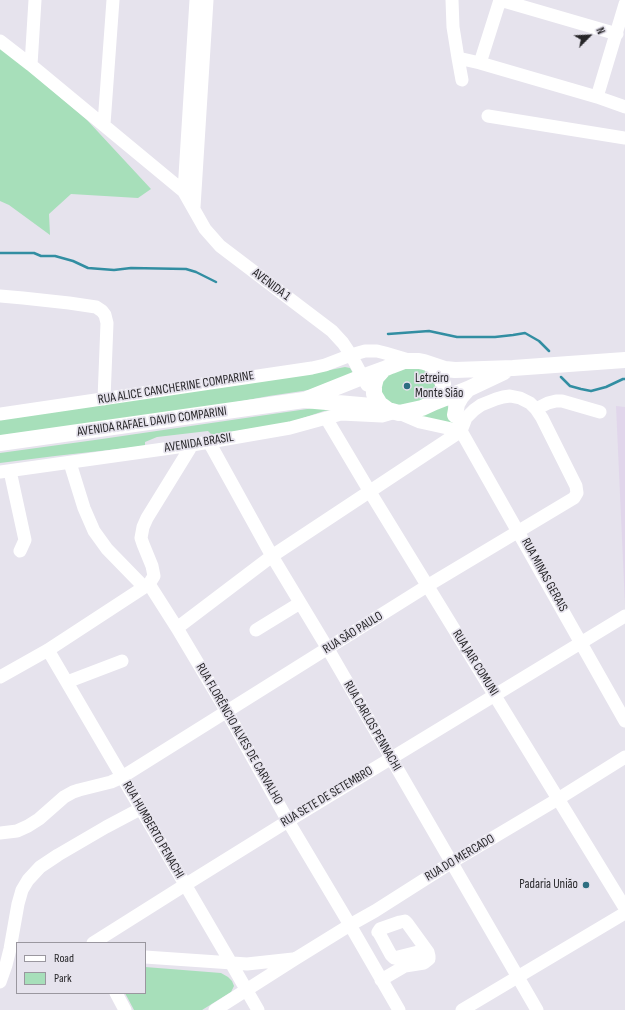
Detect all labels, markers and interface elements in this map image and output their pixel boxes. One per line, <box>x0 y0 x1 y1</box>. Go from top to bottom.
north arrow <box>569 16 609 56</box>
text: N <box>593 26 608 36</box>
street label: AVENIDA 1 <box>249 266 293 304</box>
street label: RUA ALICE CANCHERINE COMPARINE <box>97 368 255 408</box>
place label: Letreiro Monte Sião <box>415 371 463 402</box>
marker: Letreiro Monte Sião <box>402 381 412 391</box>
street label: AVENIDA RAFAEL DAVID COMPARINI <box>76 404 228 440</box>
street label: AVENIDA BRASIL <box>163 430 235 456</box>
street label: RUA MINAS GERAIS <box>517 536 571 614</box>
street label: RUA SÃO PAULO <box>320 609 386 657</box>
street label: RUA JAIR COMUNI <box>449 627 501 699</box>
street label: RUA FLORÊNCIO ALVES DE CARVALHO <box>192 661 286 807</box>
street label: RUA CARLOS PENNACHI <box>340 678 404 774</box>
street label: RUA SETE DE SETEMBRO <box>278 763 376 831</box>
street label: RUA HUMBERTO PENACHI <box>119 779 187 881</box>
street label: RUA DO MERCADO <box>422 831 498 885</box>
place label: Padaria União <box>519 877 578 893</box>
marker: Padaria União <box>581 880 591 890</box>
legend <box>16 942 146 994</box>
text: Road <box>54 951 74 966</box>
text: Park <box>54 971 72 986</box>

